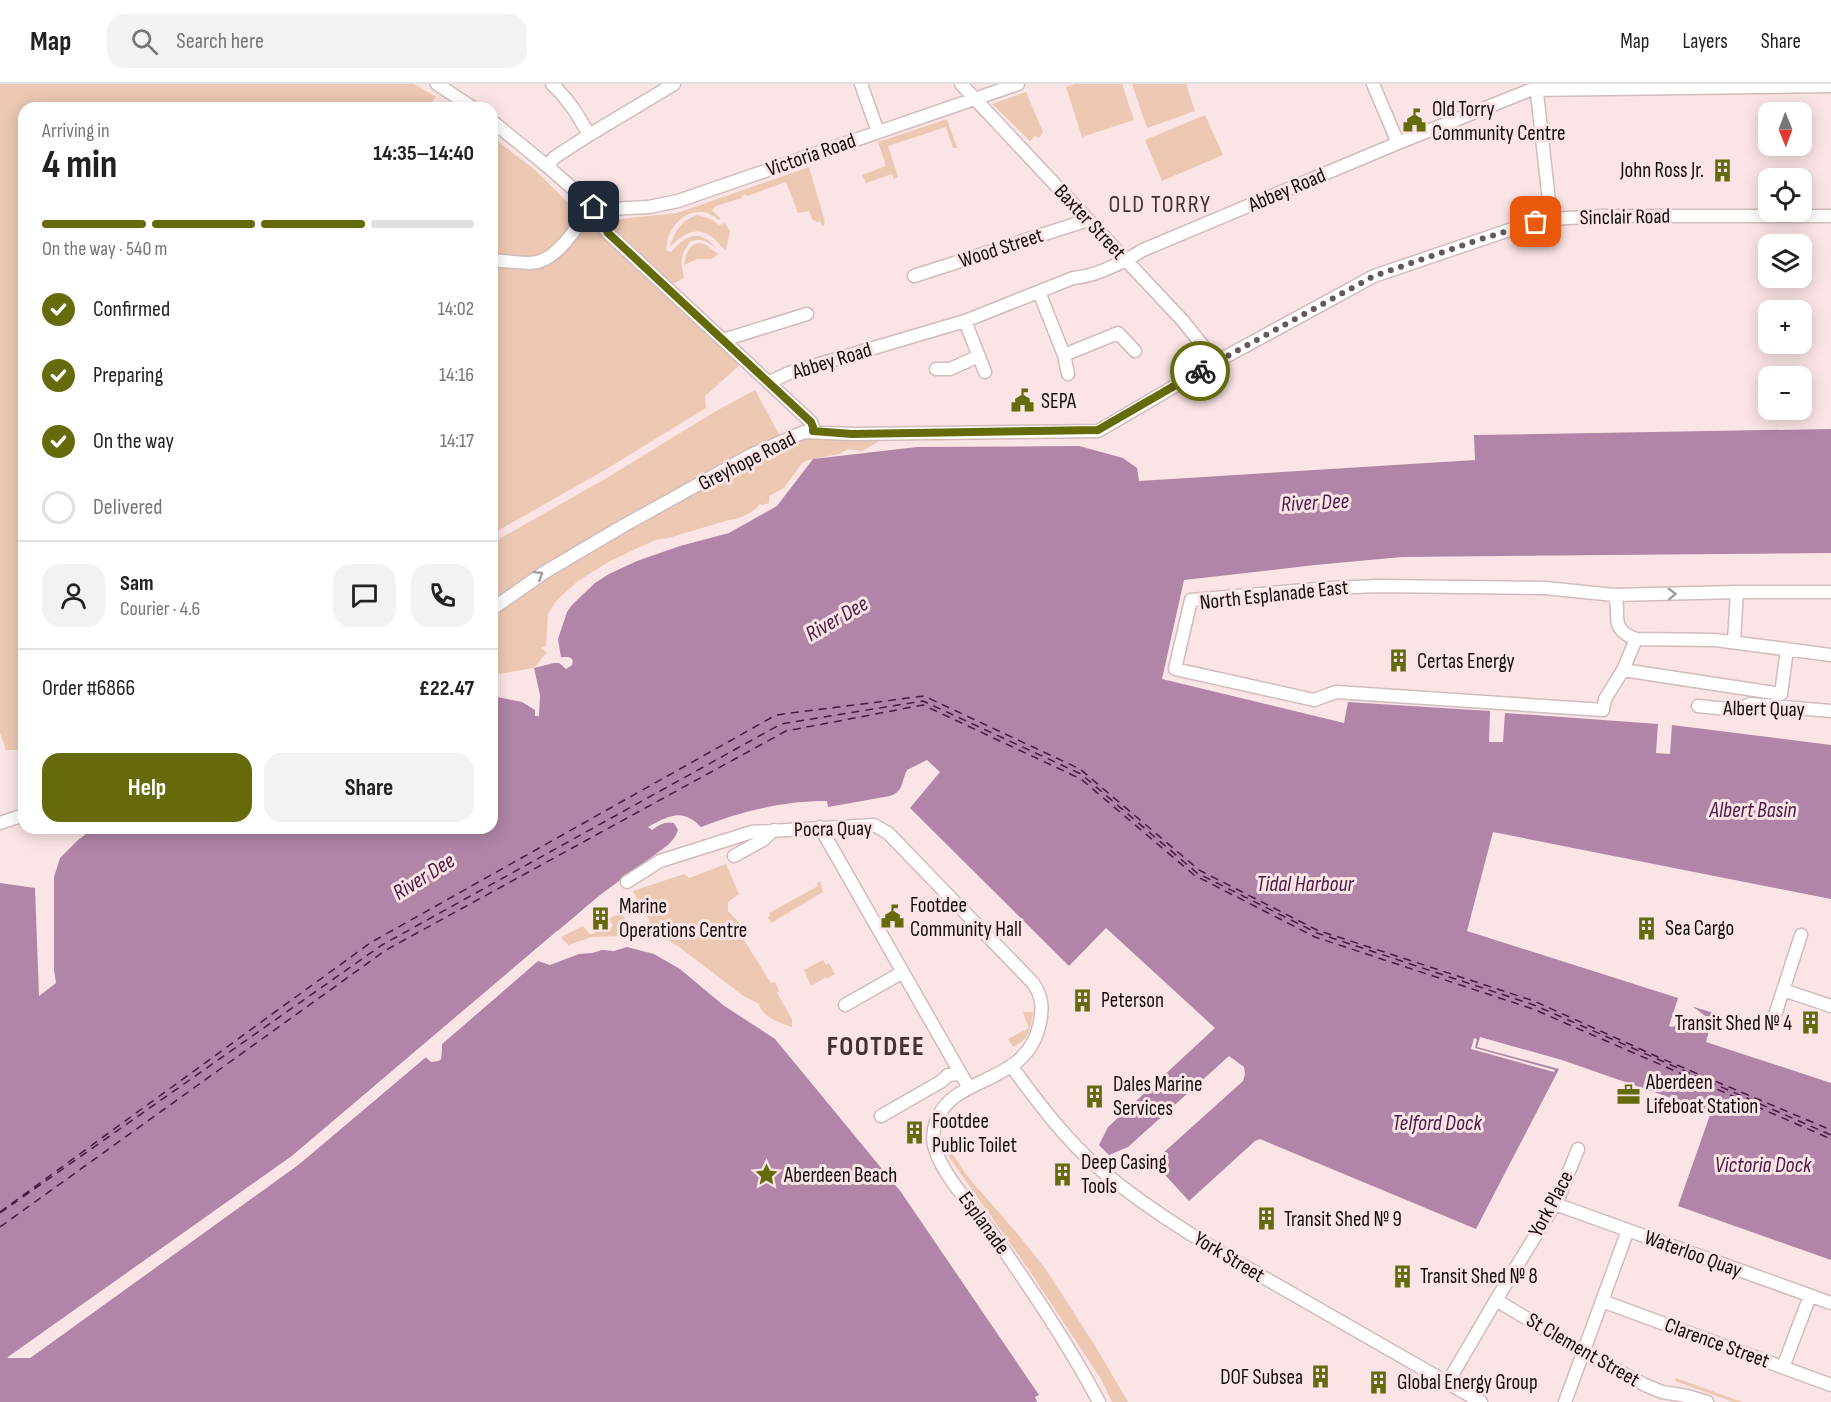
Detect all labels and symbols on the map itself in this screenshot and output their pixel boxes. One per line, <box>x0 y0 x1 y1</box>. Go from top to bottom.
place label: Old Torry Community Centre <box>1432 97 1565 146</box>
north arrow <box>1758 102 1812 156</box>
public building icon: Old Torry Community Centre <box>1401 108 1427 134</box>
street label: Victoria Road <box>763 128 859 182</box>
building icon: John Ross Jr. <box>1709 157 1735 183</box>
place label: John Ross Jr. <box>1619 158 1704 183</box>
street label: Abbey Road <box>1244 163 1329 218</box>
street label: Baxter Street <box>1049 179 1131 265</box>
pin <box>568 181 619 232</box>
district label: OLD TORRY <box>1109 190 1211 219</box>
pin <box>1510 196 1561 247</box>
street label: Sinclair Road <box>1580 204 1670 230</box>
street label: Wood Street <box>956 223 1046 273</box>
street label: Abbey Road <box>788 337 875 385</box>
courier <box>1170 341 1230 401</box>
public building icon: SEPA <box>1010 388 1036 414</box>
place label: SEPA <box>1041 389 1077 414</box>
street label: Greyhope Road <box>694 426 800 496</box>
water label: River Dee <box>1280 488 1350 518</box>
one-way arrow <box>533 572 544 583</box>
street label: North Esplanade East <box>1198 575 1350 615</box>
one-way arrow <box>1668 587 1677 600</box>
water label: River Dee <box>801 590 874 648</box>
building icon: Certas Energy <box>1386 648 1412 674</box>
place label: Certas Energy <box>1417 649 1515 674</box>
street label: Albert Quay <box>1722 696 1805 722</box>
water label: Albert Basin <box>1709 797 1796 824</box>
street label: Pocra Quay <box>794 816 872 842</box>
water label: River Dee <box>388 847 460 906</box>
water label: Tidal Harbour <box>1256 871 1354 898</box>
place label: Footdee Community Hall <box>910 893 1022 942</box>
place label: Marine Operations Centre <box>619 894 747 943</box>
public building icon: Footdee Community Hall <box>879 904 905 930</box>
building icon: Marine Operations Centre <box>588 905 614 931</box>
building icon: Sea Cargo <box>1634 915 1660 941</box>
place label: Sea Cargo <box>1665 916 1734 941</box>
building icon: Peterson <box>1070 987 1096 1013</box>
place label: Peterson <box>1101 988 1164 1013</box>
building icon: Transit Shed № 4 <box>1797 1010 1823 1036</box>
place label: Transit Shed № 4 <box>1675 1011 1792 1036</box>
district label: FOOTDEE <box>827 1031 925 1063</box>
place label: Aberdeen Lifeboat Station <box>1645 1070 1758 1119</box>
place label: Dales Marine Services <box>1113 1072 1202 1121</box>
office icon: Aberdeen Lifeboat Station <box>1615 1081 1641 1107</box>
building icon: Dales Marine Services <box>1082 1083 1108 1109</box>
place label: Footdee Public Toilet <box>932 1109 1017 1158</box>
water label: Telford Dock <box>1392 1110 1482 1137</box>
building icon: Footdee Public Toilet <box>901 1120 927 1146</box>
place label: Deep Casing Tools <box>1081 1150 1167 1199</box>
water label: Victoria Dock <box>1715 1152 1812 1179</box>
building icon: Deep Casing Tools <box>1050 1161 1076 1187</box>
place icon: Aberdeen Beach <box>753 1162 779 1188</box>
place label: Aberdeen Beach <box>783 1163 897 1188</box>
street label: York Place <box>1523 1167 1579 1241</box>
street label: Esplanade <box>953 1187 1015 1259</box>
building icon: Transit Shed № 9 <box>1253 1206 1279 1232</box>
place label: Transit Shed № 9 <box>1284 1207 1402 1232</box>
street label: Waterloo Quay <box>1641 1225 1745 1283</box>
street label: York Street <box>1189 1226 1269 1288</box>
building icon: Transit Shed № 8 <box>1389 1263 1415 1289</box>
place label: Transit Shed № 8 <box>1420 1264 1538 1289</box>
street label: St Clement Street <box>1522 1308 1644 1392</box>
street label: Clarence Street <box>1661 1312 1773 1374</box>
building icon: DOF Subsea <box>1308 1364 1334 1390</box>
place label: DOF Subsea <box>1220 1365 1303 1390</box>
building icon: Global Energy Group <box>1366 1369 1392 1395</box>
place label: Global Energy Group <box>1397 1370 1538 1395</box>

